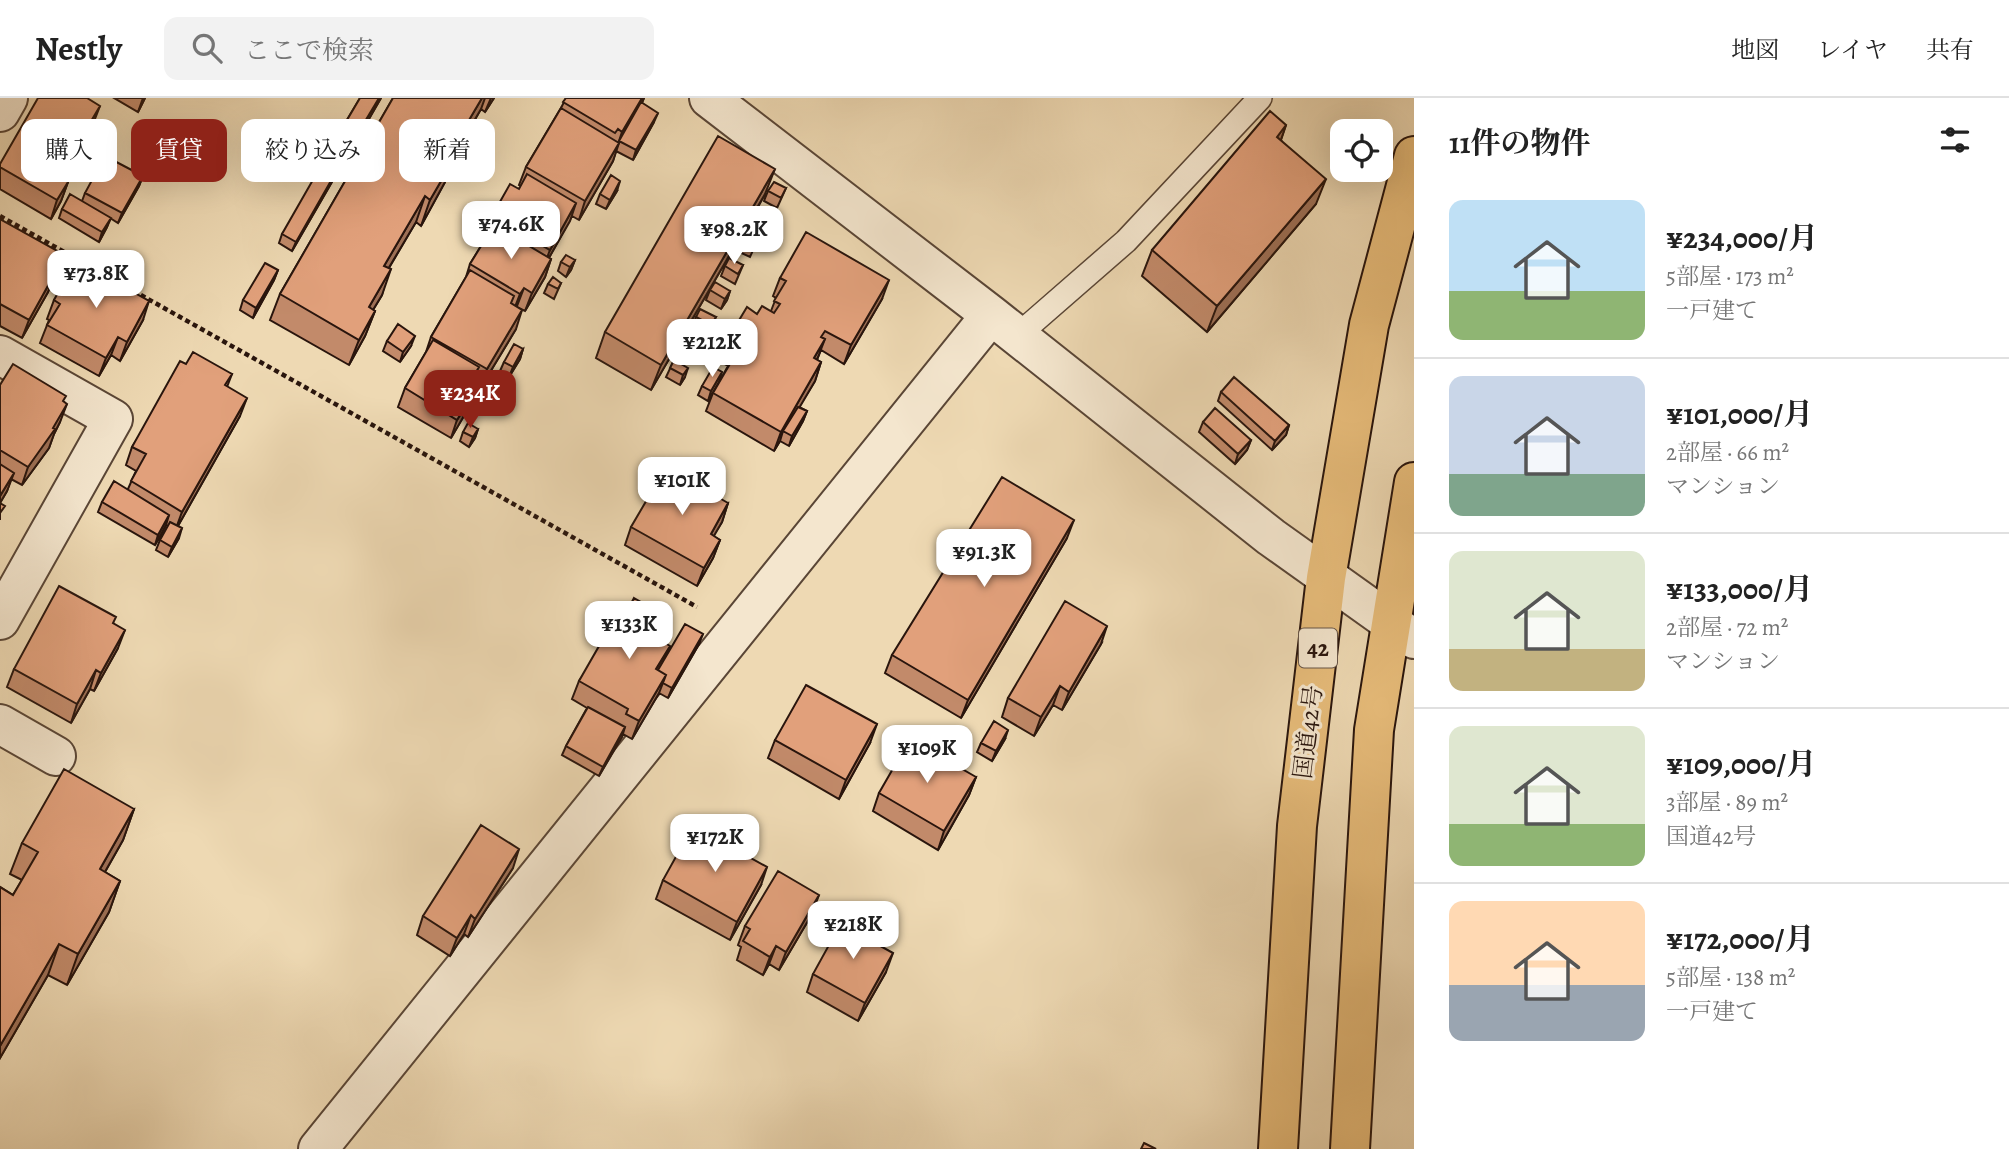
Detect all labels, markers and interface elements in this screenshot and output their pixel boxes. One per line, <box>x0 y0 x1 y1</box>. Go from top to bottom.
search box <box>164 17 654 80</box>
text: Nestly <box>35 26 122 71</box>
icon: search <box>188 29 226 67</box>
text: ここで検索 <box>244 33 374 68</box>
text: 地図 <box>1731 34 1779 66</box>
text: レイヤ <box>1817 34 1888 66</box>
text: 共有 <box>1926 34 1974 66</box>
chip: 購入 <box>21 119 117 182</box>
chip: 賃貸 <box>131 119 227 182</box>
chip: 絞り込み <box>241 119 385 182</box>
chip: 新着 <box>399 119 495 182</box>
map controls <box>1330 119 1393 182</box>
button: locate <box>1330 119 1393 182</box>
icon: filters <box>1936 121 1974 159</box>
text: 11件の物件 <box>1449 123 1590 163</box>
pin: ¥74.6K <box>454 202 568 261</box>
pin: ¥98.2K <box>677 206 791 266</box>
text: ¥74.6K <box>478 208 544 239</box>
text: ¥98.2K <box>700 213 768 244</box>
text: ¥234,000/月 <box>1666 218 1818 258</box>
icon: home <box>1505 228 1589 312</box>
pin: ¥73.8K <box>39 250 153 310</box>
text: ¥73.8K <box>63 257 129 288</box>
text: 5部屋 · 173 m² <box>1666 261 1794 292</box>
text: 一戸建て <box>1666 295 1758 326</box>
pin: ¥212K <box>663 320 761 379</box>
text: ¥212K <box>683 326 741 357</box>
pin: ¥234K <box>421 370 519 430</box>
text: ¥234K <box>440 377 500 408</box>
text: ¥101,000/月 <box>1666 394 1813 434</box>
icon: home <box>1505 404 1589 488</box>
text: 2部屋 · 66 m² <box>1666 437 1789 468</box>
pin: ¥101K <box>633 458 731 517</box>
text: ¥101K <box>654 464 710 495</box>
text: マンション <box>1666 471 1780 502</box>
pin: ¥91.3K <box>927 530 1041 589</box>
text: ¥91.3K <box>952 536 1016 567</box>
text: ¥133,000/月 <box>1666 569 1813 609</box>
icon: home <box>1505 579 1589 663</box>
pin: ¥133K <box>580 602 678 661</box>
text: ¥133K <box>601 608 657 639</box>
text: 2部屋 · 72 m² <box>1666 612 1788 643</box>
road number: 42 <box>1299 628 1337 668</box>
text: マンション <box>1666 646 1780 677</box>
street label: 国道42号 <box>1286 683 1330 781</box>
pin: ¥109K <box>878 726 976 785</box>
text: ¥109K <box>898 732 956 763</box>
text: ¥109,000/月 <box>1666 744 1816 784</box>
icon: home <box>1505 754 1589 838</box>
text: 3部屋 · 89 m² <box>1666 787 1788 818</box>
pin: ¥172K <box>666 814 764 874</box>
text: ¥172K <box>686 821 744 852</box>
text: 国道42号 <box>1666 821 1756 852</box>
pin: ¥218K <box>804 902 902 961</box>
text: ¥218K <box>824 908 882 939</box>
text: ¥172,000/月 <box>1666 919 1814 959</box>
icon: home <box>1505 929 1589 1013</box>
text: 5部屋 · 138 m² <box>1666 962 1795 993</box>
text: 一戸建て <box>1666 996 1758 1027</box>

